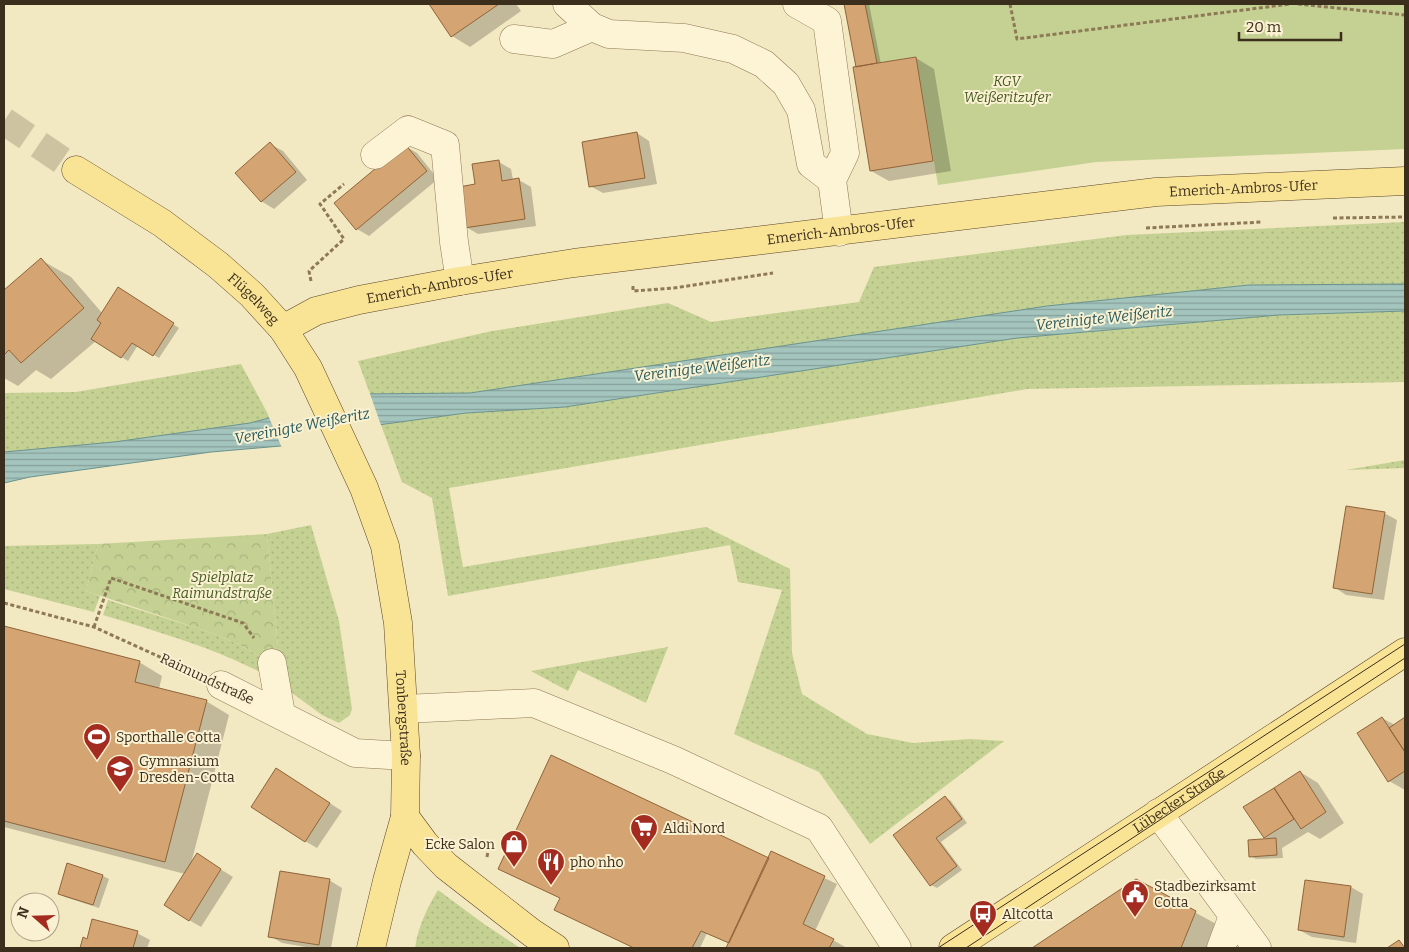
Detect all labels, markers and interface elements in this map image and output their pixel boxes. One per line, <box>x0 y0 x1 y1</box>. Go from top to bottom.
scale bar <box>1239 10 1342 42</box>
text: 20 m <box>1246 18 1282 36</box>
park label: KGV Weißeritzufer <box>964 73 1052 106</box>
street label: Emerich-Ambros-Ufer <box>1169 176 1318 200</box>
street label: Emerich-Ambros-Ufer <box>766 213 916 248</box>
street label: Emerich-Ambros-Ufer <box>365 264 514 307</box>
street label: Flügelweg <box>224 269 283 328</box>
water label: Vereinigte Weißeritz <box>1035 302 1173 334</box>
water label: Vereinigte Weißeritz <box>633 351 771 385</box>
water label: Vereinigte Weißeritz <box>233 404 371 448</box>
park label: Spielplatz Raimundstraße <box>172 569 272 602</box>
street label: Raimundstraße <box>157 650 257 708</box>
street label: Tonbergstraße <box>392 670 415 766</box>
sports icon: Sporthalle Cotta <box>82 722 112 761</box>
place label: Sporthalle Cotta <box>116 729 221 746</box>
place label: Gymnasium Dresden-Cotta <box>139 753 235 786</box>
school or university icon: Gymnasium Dresden-Cotta <box>105 754 135 793</box>
street label: Lübecker Straße <box>1130 764 1228 836</box>
supermarket icon: Aldi Nord <box>629 813 659 852</box>
place label: Aldi Nord <box>663 820 725 837</box>
shop icon: Ecke Salon <box>499 829 529 868</box>
place label: Ecke Salon <box>425 836 495 853</box>
restaurant icon: pho nho <box>536 847 566 886</box>
place label: pho nho <box>570 854 624 871</box>
place label: Stadbezirksamt Cotta <box>1154 878 1256 911</box>
public building icon: Stadbezirksamt Cotta <box>1120 879 1150 918</box>
north arrow <box>10 892 60 942</box>
bus stop icon: Altcotta <box>968 899 998 938</box>
text: N <box>13 905 33 921</box>
place label: Altcotta <box>1002 906 1054 923</box>

